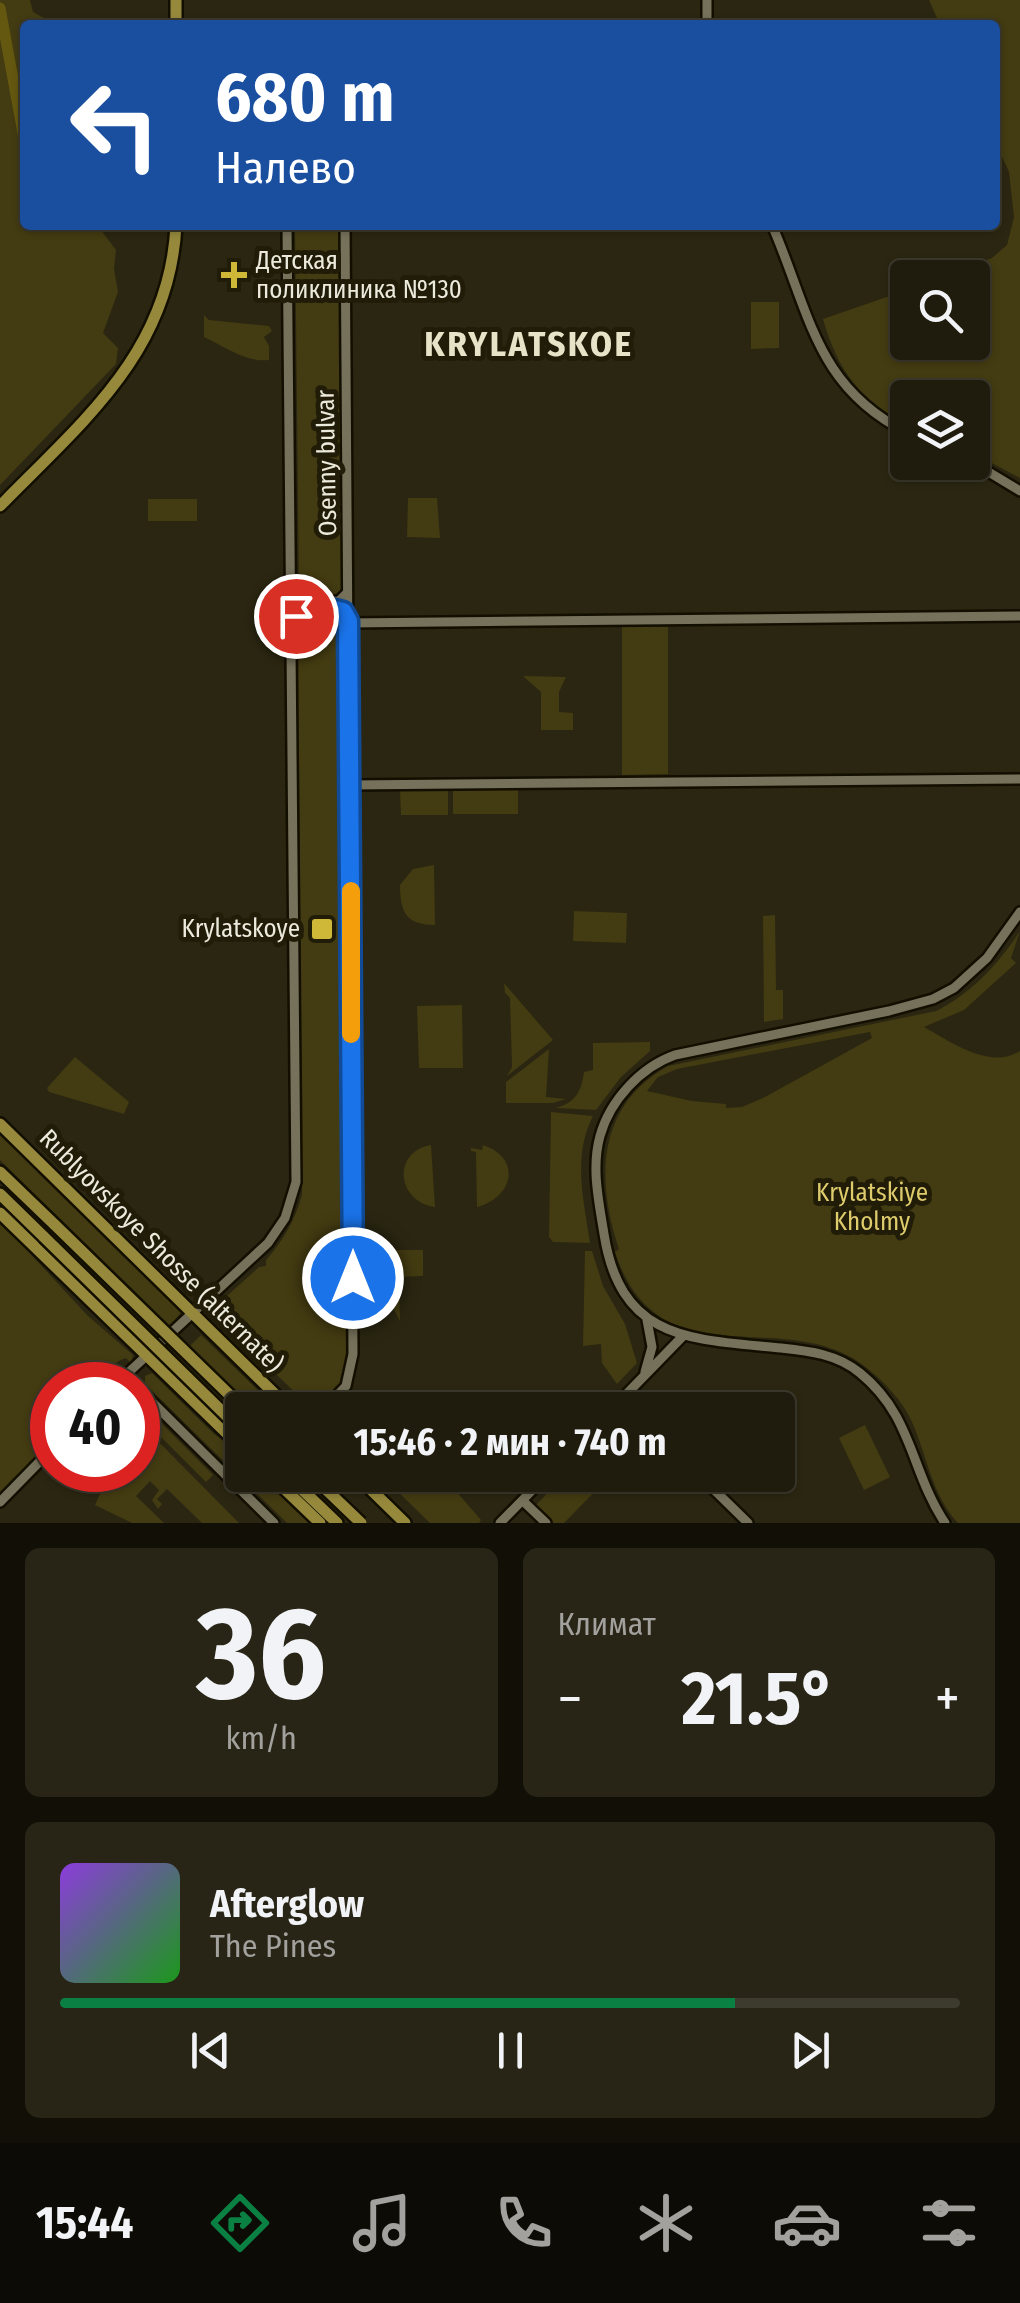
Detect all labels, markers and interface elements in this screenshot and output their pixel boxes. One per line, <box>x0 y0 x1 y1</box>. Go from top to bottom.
text: 680 m <box>215 56 395 140</box>
icon: left <box>50 60 180 190</box>
text: Налево <box>215 141 356 195</box>
place label: Детская поликлиника №130 <box>255 246 462 305</box>
map controls <box>890 260 990 480</box>
button: search <box>890 260 990 360</box>
marker: Детская поликлиника №130 <box>221 262 247 288</box>
district label: KRYLATSKOE <box>424 323 634 365</box>
button: layers <box>890 380 990 480</box>
street label: Osenny bulvar <box>311 389 343 536</box>
pin <box>254 574 339 659</box>
icon: arrive <box>269 589 324 644</box>
place label: Krylatskoye <box>181 914 300 944</box>
marker: Krylatskoye <box>309 916 335 942</box>
street label: Rublyovskoye Shosse (alternate) <box>33 1123 289 1379</box>
park label: Krylatskiye Kholmy <box>816 1178 928 1237</box>
position arrow <box>301 1226 405 1330</box>
speed limit sign: 40 <box>30 1362 160 1492</box>
text: 15:46 · 2 мин · 740 m <box>353 1419 667 1465</box>
text: 36 <box>197 1576 326 1732</box>
text: Климат <box>558 1605 656 1643</box>
text: 21.5° <box>682 1654 836 1744</box>
text: − <box>558 1666 582 1732</box>
text: + <box>935 1666 960 1732</box>
text: km/h <box>226 1719 297 1757</box>
text: Afterglow <box>210 1881 364 1927</box>
text: The Pines <box>210 1927 336 1965</box>
icon: previous <box>183 2023 238 2078</box>
icon: pause <box>483 2023 538 2078</box>
icon: next <box>783 2023 838 2078</box>
icon: directions <box>205 2188 275 2258</box>
icon: music <box>347 2188 417 2258</box>
icon: phone <box>489 2188 559 2258</box>
icon: climate <box>631 2188 701 2258</box>
icon: car <box>772 2188 842 2258</box>
icon: filters <box>914 2188 984 2258</box>
text: 15:44 <box>36 2196 133 2250</box>

